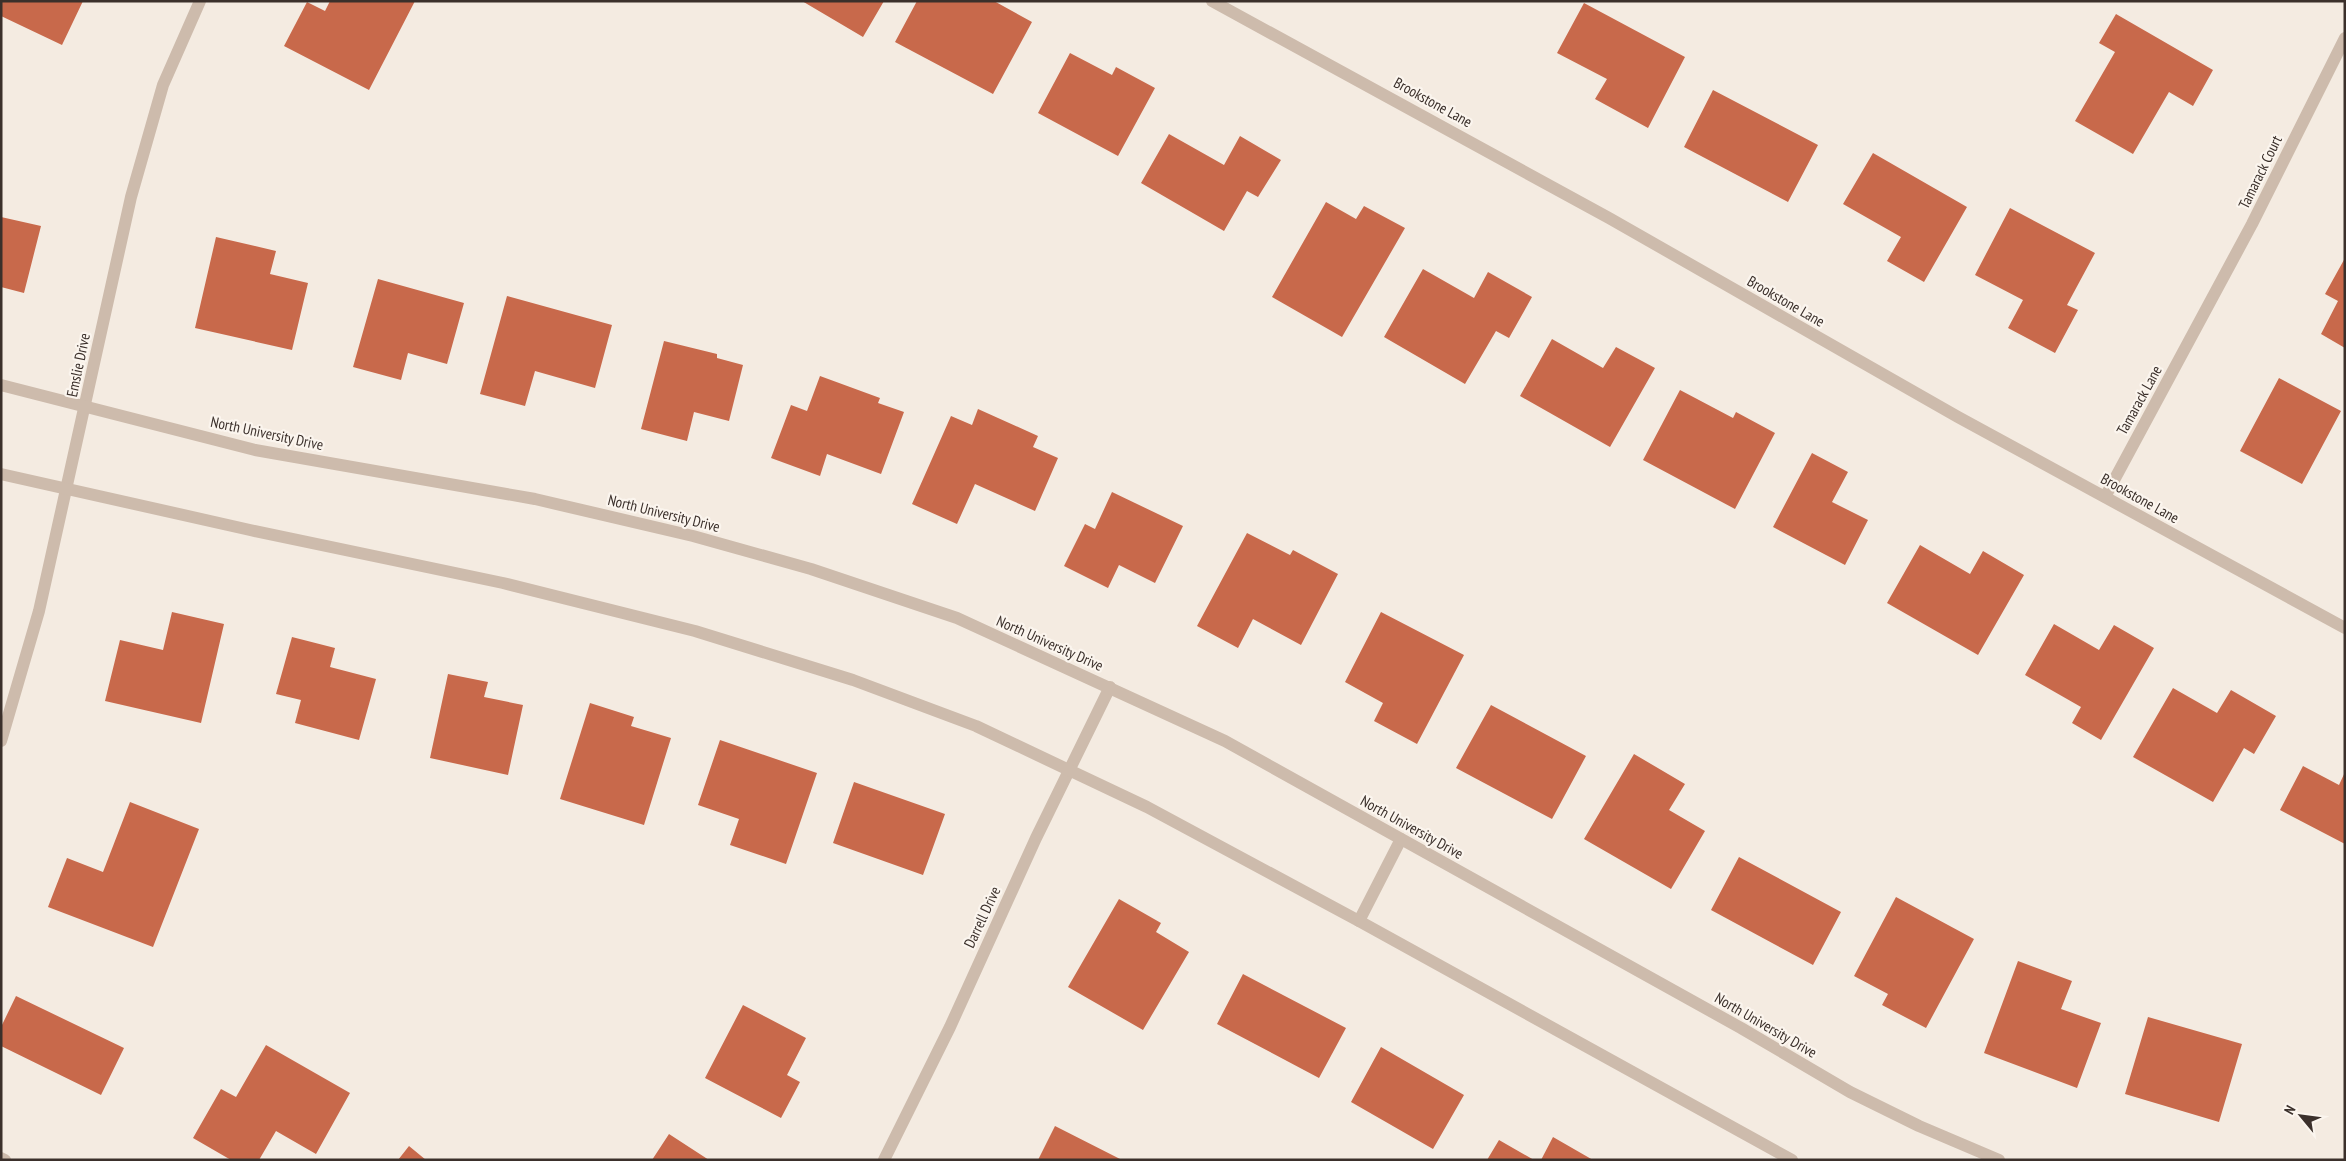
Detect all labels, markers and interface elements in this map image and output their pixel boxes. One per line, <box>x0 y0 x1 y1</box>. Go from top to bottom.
street label: Brookstone Lane <box>1391 73 1475 131</box>
street label: Tamarack Court <box>2234 132 2286 212</box>
street label: Brookstone Lane <box>1744 271 1828 331</box>
street label: Emslie Drive <box>62 331 94 399</box>
street label: Tamarack Lane <box>2112 362 2166 438</box>
street label: North University Drive <box>209 412 325 454</box>
street label: Brookstone Lane <box>2098 469 2182 527</box>
street label: North University Drive <box>606 490 722 536</box>
street label: North University Drive <box>994 611 1106 675</box>
street label: North University Drive <box>1357 791 1467 863</box>
street label: Darrell Drive <box>960 883 1004 951</box>
street label: North University Drive <box>1712 988 1820 1062</box>
north arrow <box>2276 1091 2326 1141</box>
text: N <box>2280 1102 2299 1117</box>

